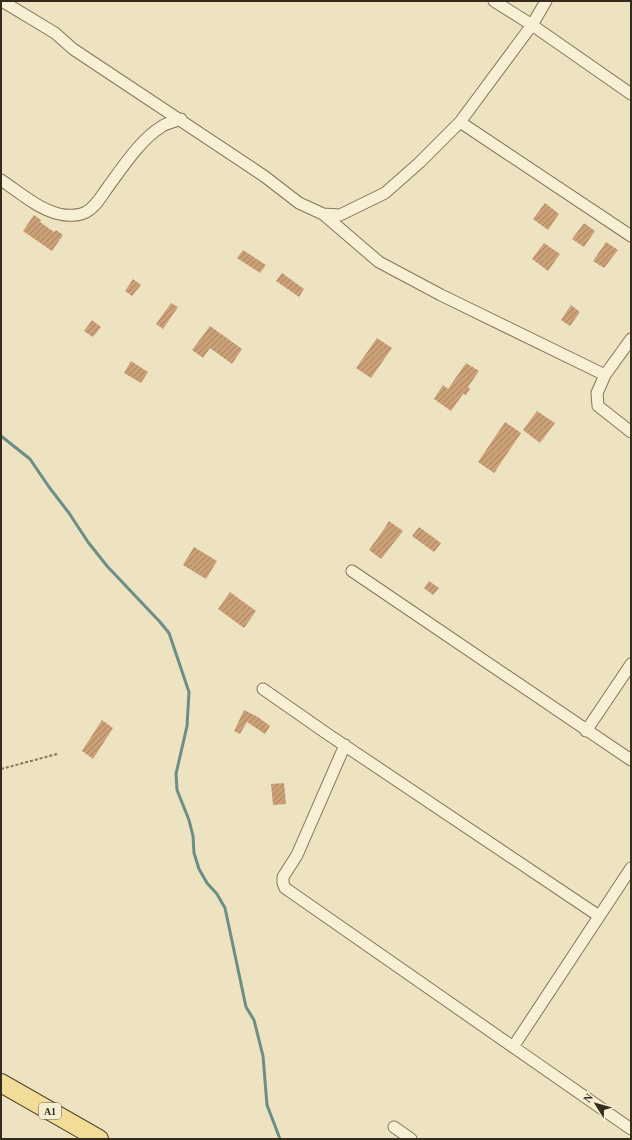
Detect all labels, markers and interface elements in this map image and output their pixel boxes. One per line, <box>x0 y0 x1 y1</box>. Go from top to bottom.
north arrow <box>576 1084 616 1124</box>
text: N <box>581 1091 595 1105</box>
road number: A1 <box>39 1103 61 1119</box>

